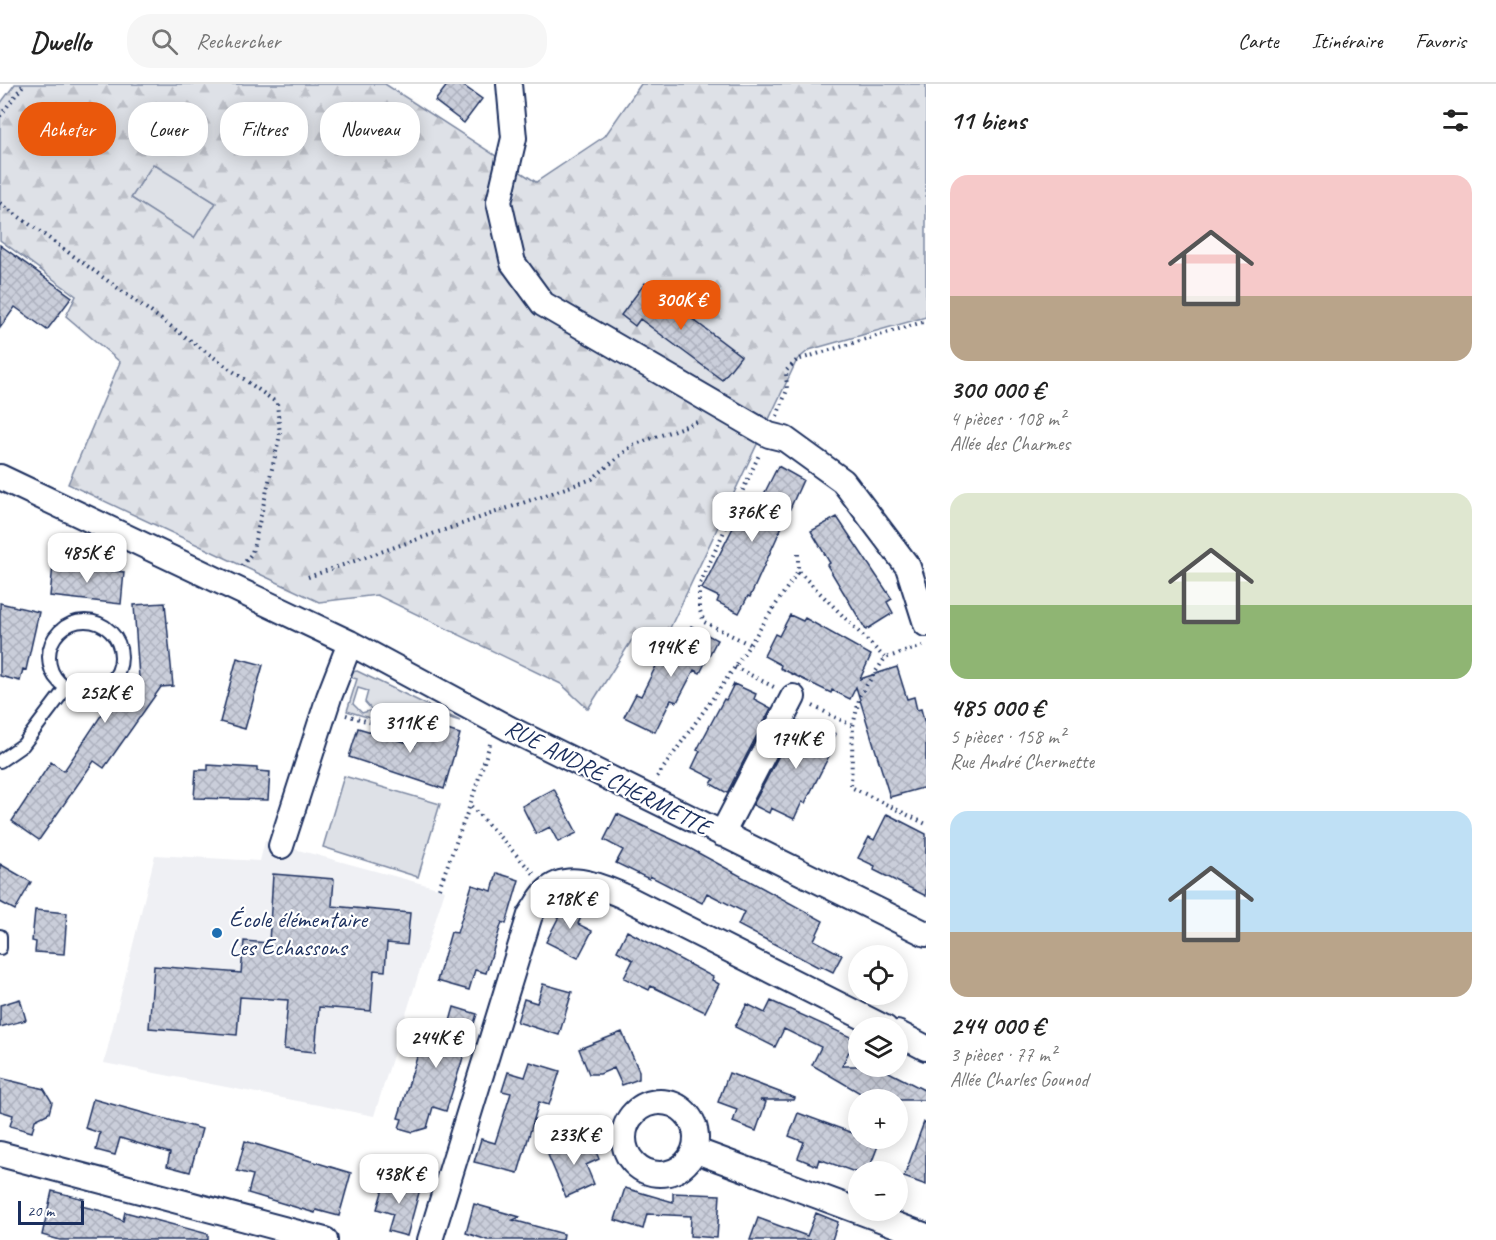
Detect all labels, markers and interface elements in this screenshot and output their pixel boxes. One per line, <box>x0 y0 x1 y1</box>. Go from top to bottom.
search box <box>127 14 547 68</box>
text: Dwello <box>30 24 91 59</box>
icon: search <box>148 25 181 58</box>
text: Rechercher <box>196 27 280 55</box>
text: Carte <box>1238 28 1279 54</box>
text: Itinéraire <box>1312 28 1382 54</box>
text: Favoris <box>1415 28 1466 54</box>
chip: Acheter <box>18 102 116 156</box>
chip: Louer <box>128 102 208 156</box>
chip: Filtres <box>220 102 308 156</box>
chip: Nouveau <box>320 102 420 156</box>
text: 11 biens <box>950 104 1026 137</box>
icon: filters <box>1439 104 1472 137</box>
icon: home <box>1157 214 1265 322</box>
pin: 300K € <box>632 280 730 331</box>
text: 300K € <box>656 287 707 312</box>
text: 300 000 € <box>950 373 1044 406</box>
text: 4 pièces · 108 m² <box>950 406 1065 431</box>
text: Allée des Charmes <box>950 431 1070 456</box>
pin: 376K € <box>703 492 801 543</box>
text: 376K € <box>726 499 778 524</box>
icon: home <box>1157 532 1265 640</box>
pin: 485K € <box>38 533 136 584</box>
text: 485K € <box>62 540 112 565</box>
pin: 194K € <box>622 627 720 678</box>
text: 194K € <box>646 634 696 659</box>
pin: 252K € <box>56 673 154 724</box>
text: 252K € <box>80 680 130 705</box>
text: 485 000 € <box>950 691 1044 724</box>
pin: 311K € <box>361 703 459 754</box>
text: 311K € <box>385 710 436 735</box>
street label: RUE ANDRÉ CHERMETTE <box>500 712 718 843</box>
pin: 174K € <box>747 719 845 770</box>
text: 5 pièces · 158 m² <box>950 724 1065 749</box>
text: 174K € <box>771 726 821 751</box>
text: Rue André Chermette <box>950 749 1094 774</box>
icon: home <box>1157 850 1265 958</box>
pin: 218K € <box>521 879 619 930</box>
text: 218K € <box>545 886 596 911</box>
place label: École élémentaire Les Echassons <box>229 904 369 962</box>
marker: École élémentaire Les Echassons <box>210 926 224 940</box>
map controls <box>848 945 908 1221</box>
button: locate <box>848 945 908 1005</box>
text: 244 000 € <box>950 1009 1044 1042</box>
button: layers <box>848 1017 908 1077</box>
pin: 244K € <box>387 1018 485 1069</box>
text: 244K € <box>411 1025 462 1050</box>
text: 3 pièces · 77 m² <box>950 1042 1056 1067</box>
text: Allée Charles Gounod <box>950 1067 1088 1092</box>
button: + <box>848 1089 908 1149</box>
pin: 233K € <box>525 1115 623 1166</box>
text: 233K € <box>549 1122 600 1147</box>
pin: 438K € <box>350 1154 448 1205</box>
text: 438K € <box>374 1161 425 1186</box>
button: − <box>848 1161 908 1221</box>
scale bar <box>18 1198 84 1226</box>
text: 20 m <box>27 1201 54 1221</box>

